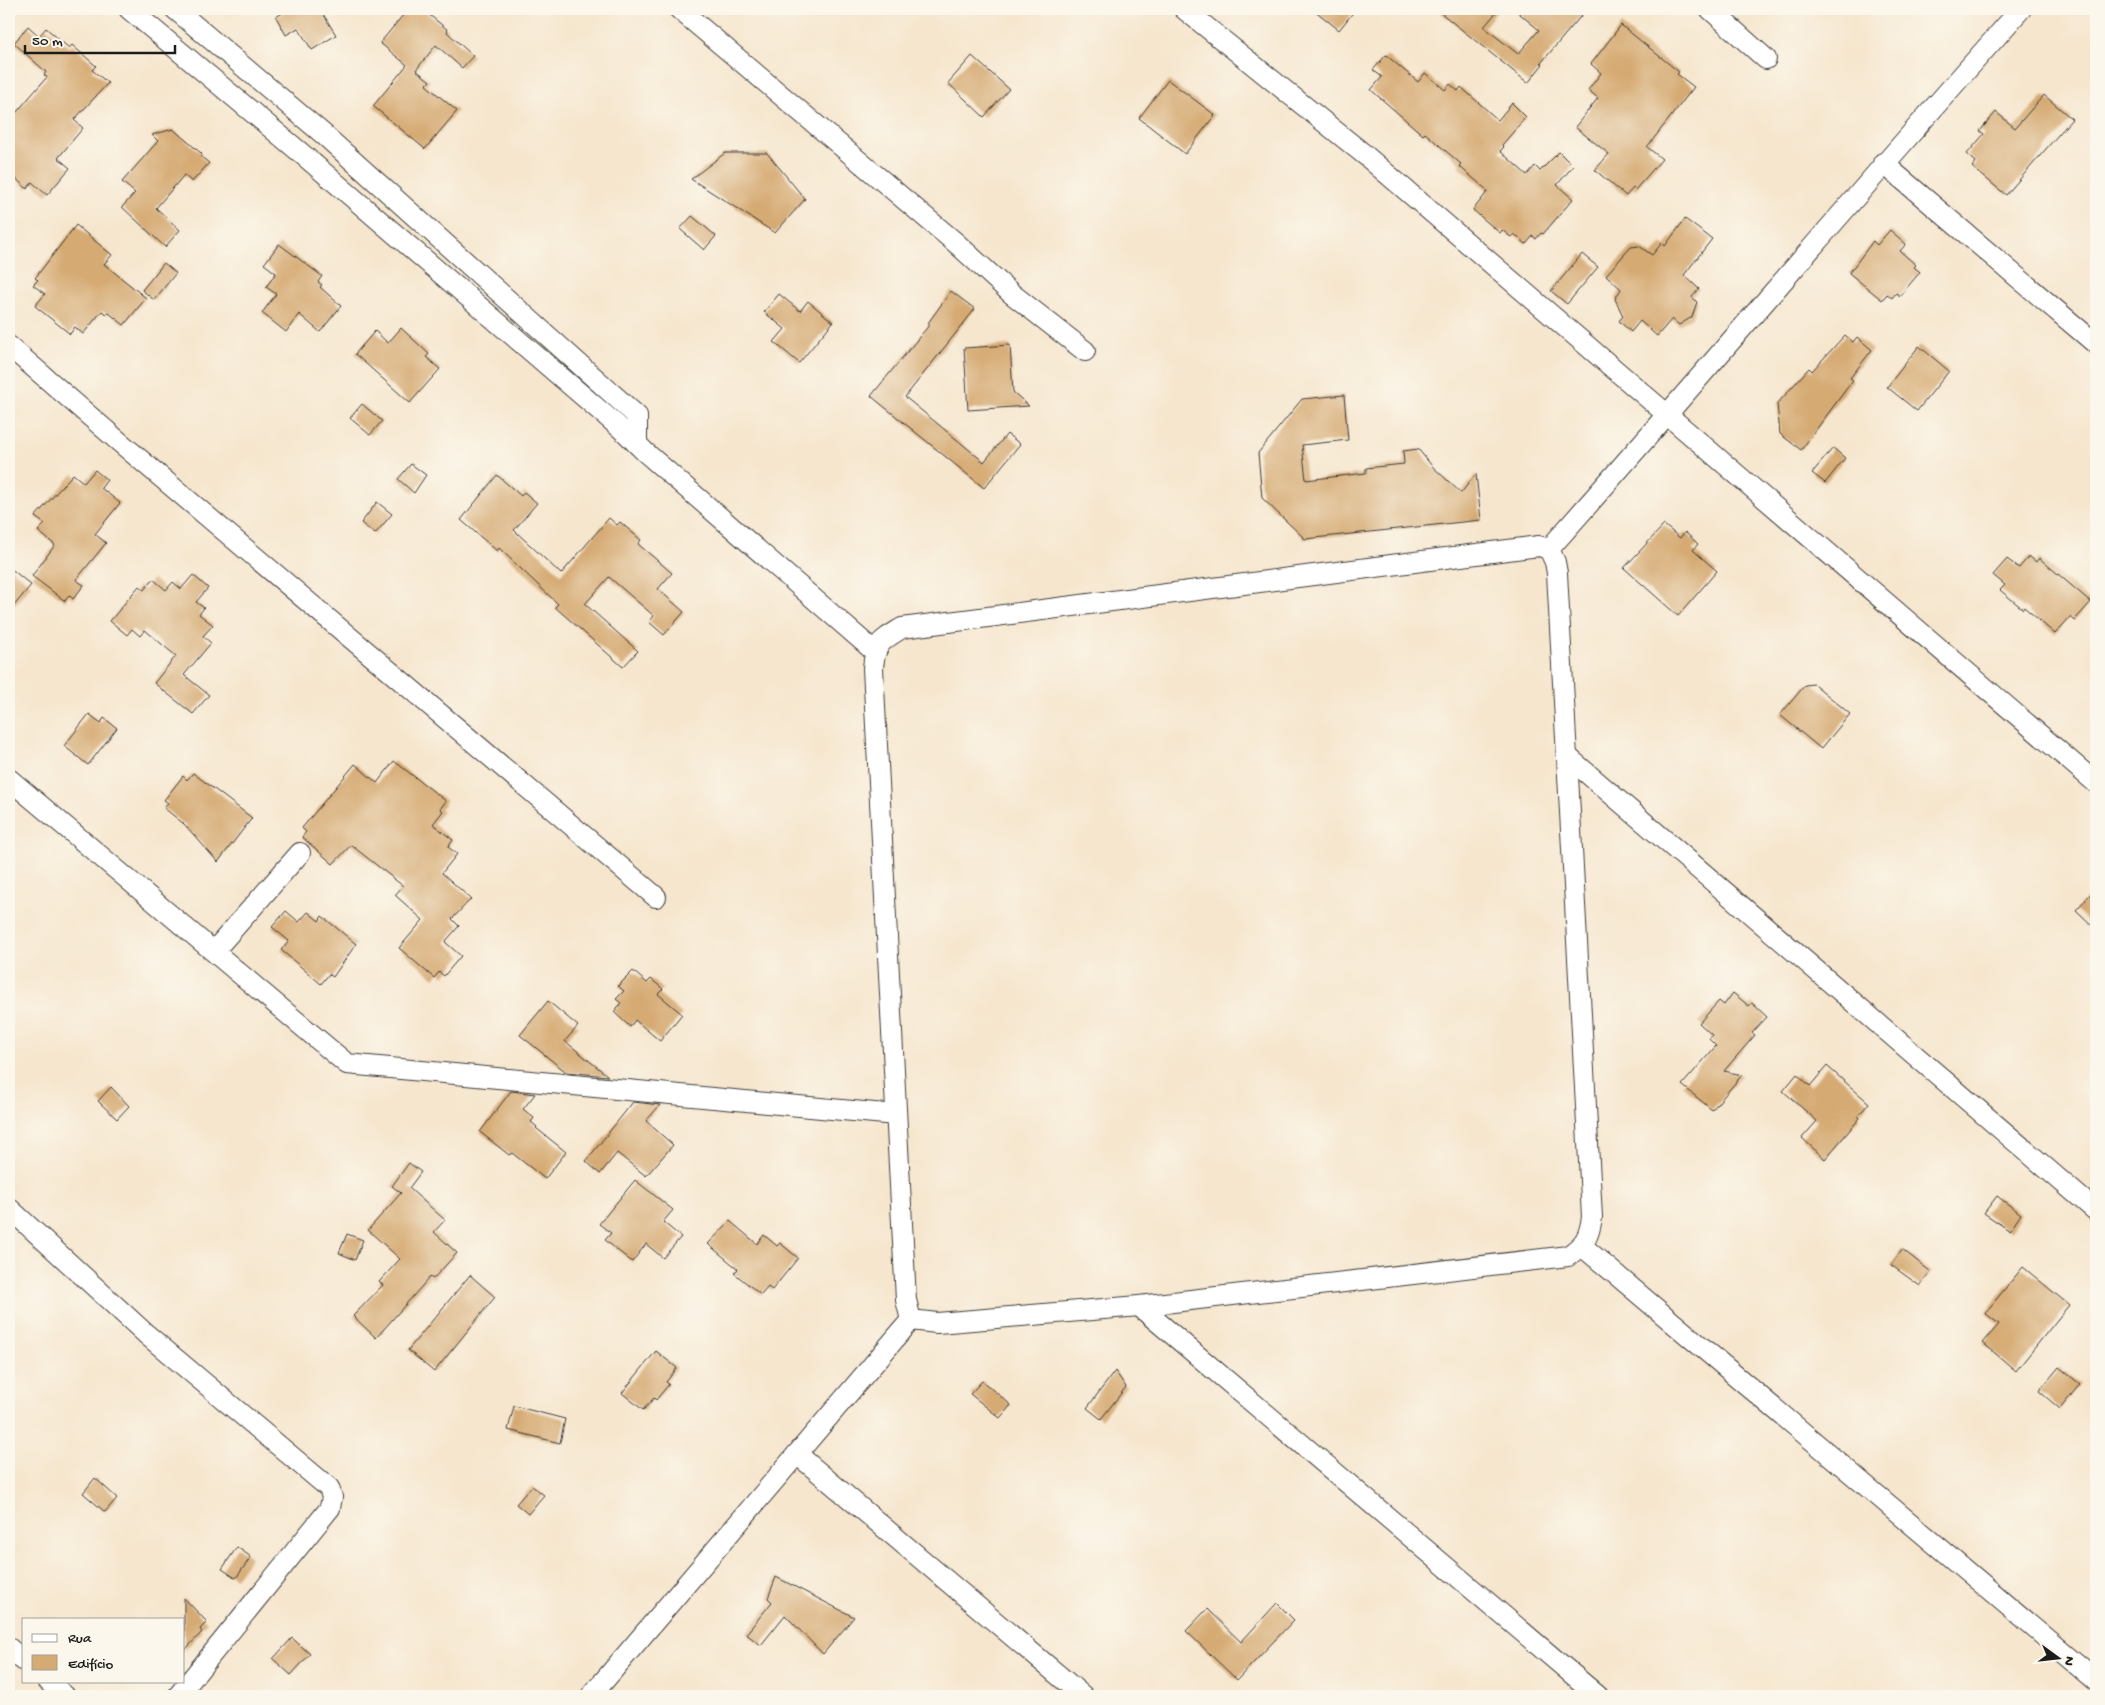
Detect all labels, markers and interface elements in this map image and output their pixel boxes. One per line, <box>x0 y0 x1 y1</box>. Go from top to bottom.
scale bar <box>25 22 175 54</box>
text: 50 m <box>32 33 63 51</box>
legend <box>22 1618 185 1682</box>
text: Rua <box>68 1630 92 1648</box>
north arrow <box>2032 1632 2082 1682</box>
text: N <box>2059 1654 2078 1667</box>
text: Edifício <box>68 1656 114 1674</box>

